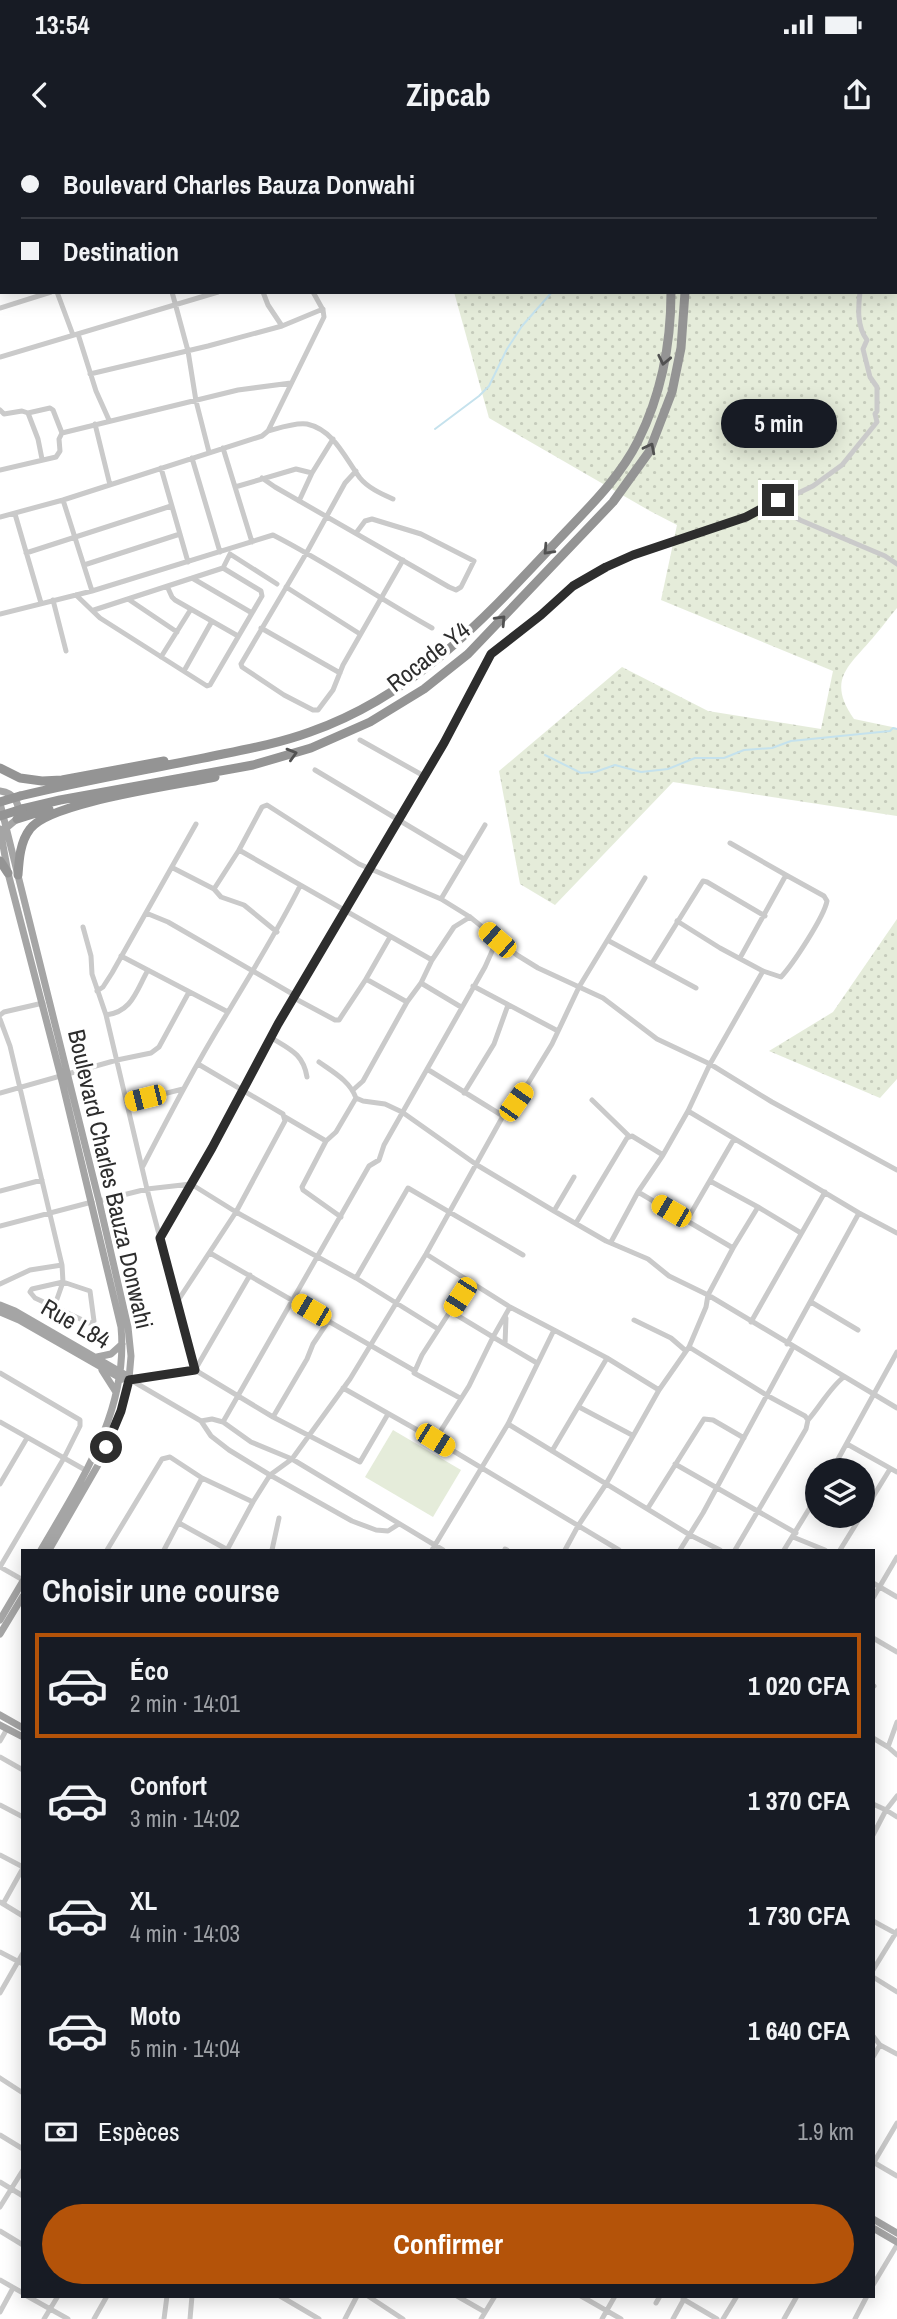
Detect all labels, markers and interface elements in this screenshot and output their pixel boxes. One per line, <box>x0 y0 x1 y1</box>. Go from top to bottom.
text: 13:54 <box>35 7 90 42</box>
text: Zipcab <box>406 73 491 116</box>
icon: back <box>21 76 59 114</box>
icon: share <box>838 76 876 114</box>
text: Boulevard Charles Bauza Donwahi <box>63 167 415 202</box>
text: Destination <box>63 234 179 269</box>
one-way arrow <box>658 354 673 366</box>
callout: 5 min <box>720 398 836 448</box>
text: 5 min <box>754 408 804 439</box>
one-way arrow <box>641 443 655 455</box>
route end <box>762 484 794 516</box>
one-way arrow <box>544 542 557 555</box>
street label: Rocade Y4 <box>380 613 476 698</box>
one-way arrow <box>492 615 505 628</box>
one-way arrow <box>285 747 297 762</box>
car <box>475 918 520 962</box>
street label: Boulevard Charles Bauza Donwahi <box>61 1026 161 1332</box>
car <box>496 1079 537 1125</box>
car <box>123 1083 168 1113</box>
car <box>648 1191 695 1231</box>
car <box>440 1274 481 1320</box>
car <box>288 1290 335 1330</box>
street label: Rue L84 <box>36 1291 116 1355</box>
car <box>412 1420 459 1460</box>
route start <box>90 1431 122 1463</box>
map controls <box>805 1458 875 1528</box>
button: layers <box>805 1458 875 1528</box>
text: Choisir une course <box>42 1569 280 1612</box>
text: Éco <box>130 1653 169 1688</box>
icon: car <box>46 1654 109 1717</box>
text: 1 020 CFA <box>748 1668 850 1703</box>
text: 2 min · 14:01 <box>130 1688 240 1719</box>
text: Confort <box>130 1768 207 1803</box>
icon: car <box>46 1769 109 1832</box>
text: 1 370 CFA <box>748 1783 850 1818</box>
text: 3 min · 14:02 <box>130 1803 240 1834</box>
text: XL <box>130 1883 157 1918</box>
icon: car <box>46 1884 109 1947</box>
text: 1 730 CFA <box>748 1898 850 1933</box>
text: 4 min · 14:03 <box>130 1918 240 1949</box>
text: Moto <box>130 1998 181 2033</box>
icon: car <box>46 1999 109 2062</box>
text: 1 640 CFA <box>748 2013 850 2048</box>
text: 5 min · 14:04 <box>130 2033 240 2064</box>
icon: cash <box>42 2113 80 2151</box>
text: Espèces <box>98 2114 180 2149</box>
text: 1.9 km <box>797 2116 854 2147</box>
button: Confirmer <box>42 2204 854 2284</box>

